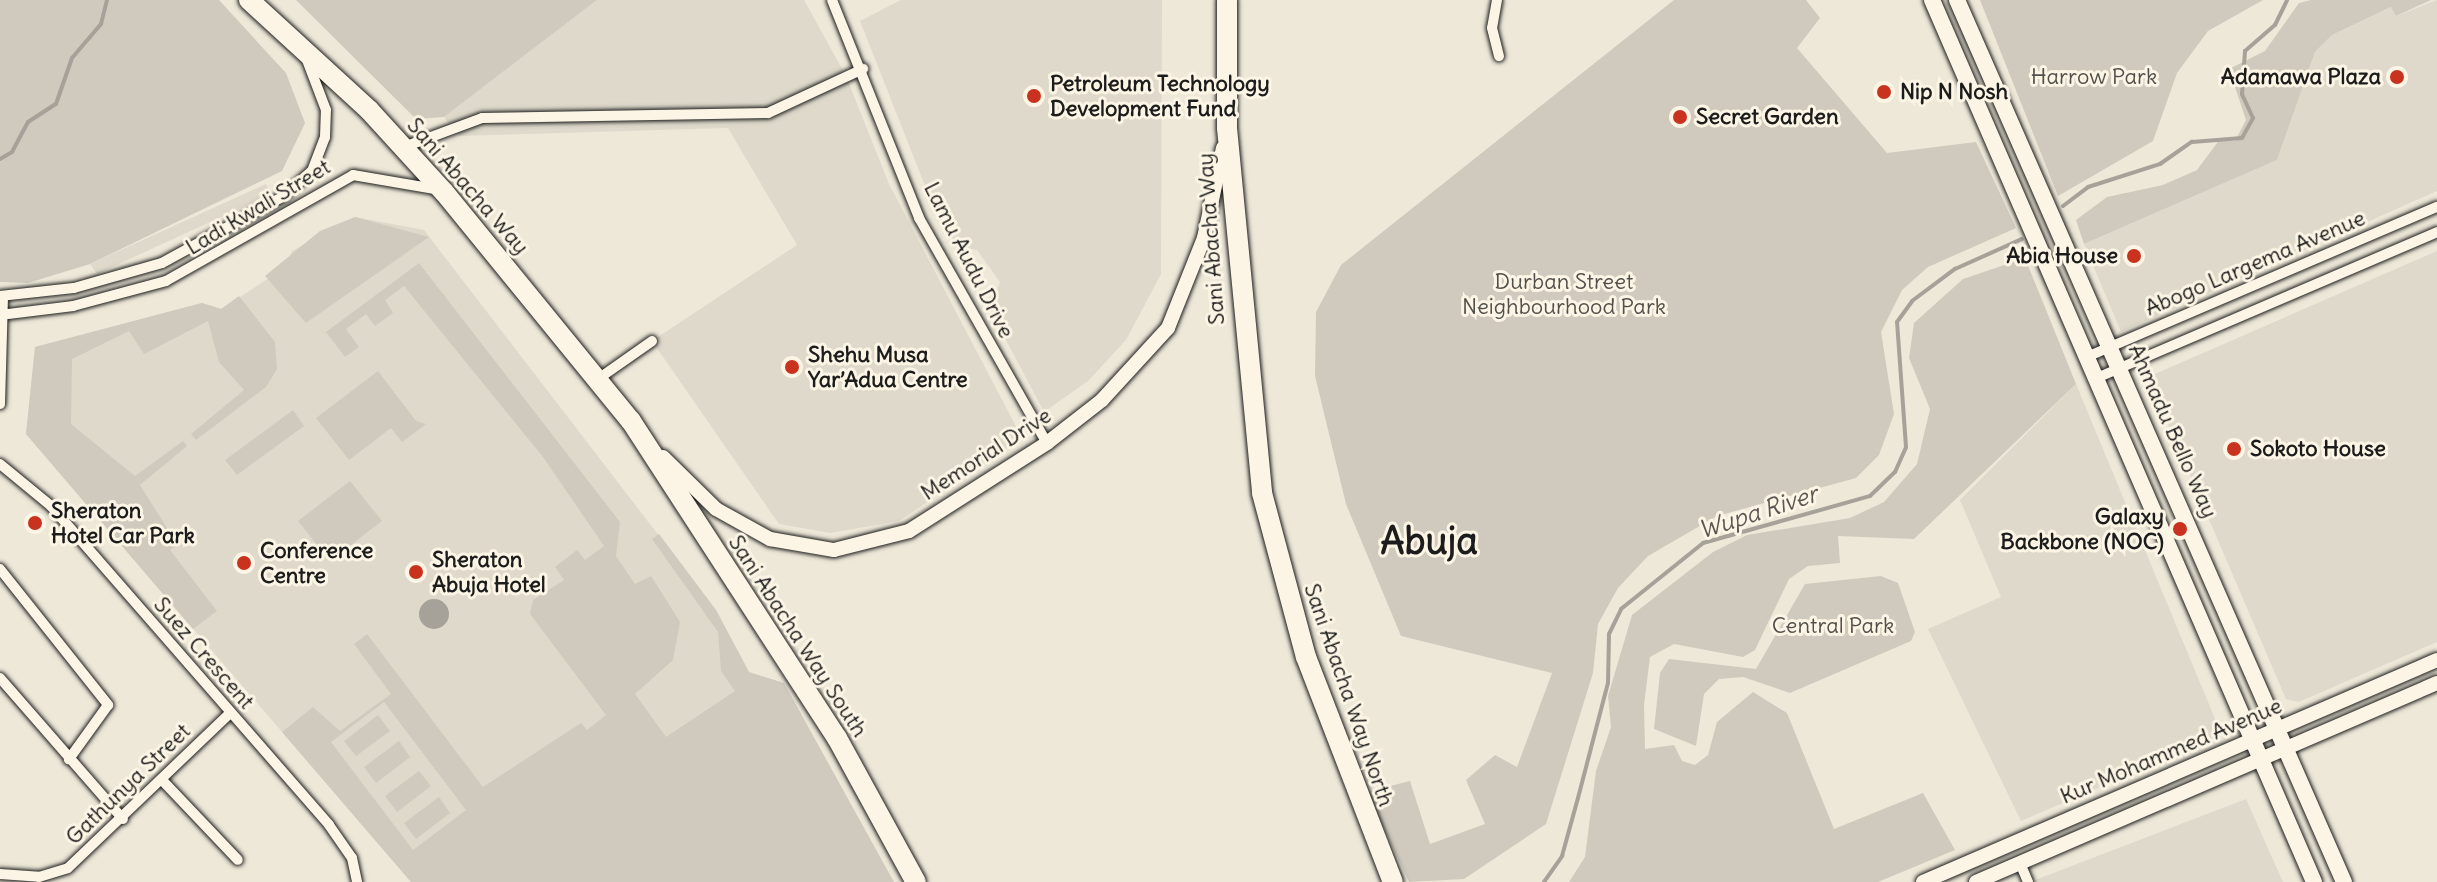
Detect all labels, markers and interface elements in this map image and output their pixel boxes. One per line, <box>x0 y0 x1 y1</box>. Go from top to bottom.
park label: Harrow Park <box>2031 64 2157 90</box>
place label: Adamawa Plaza <box>2221 64 2381 90</box>
marker: Adamawa Plaza <box>2388 68 2406 86</box>
place label: Petroleum Technology Development Fund <box>1050 70 1270 122</box>
place label: Nip N Nosh <box>1900 79 2008 105</box>
marker: Nip N Nosh <box>1875 83 1893 101</box>
marker: Petroleum Technology Development Fund <box>1025 87 1043 105</box>
place label: Secret Garden <box>1696 104 1839 130</box>
marker: Secret Garden <box>1671 108 1689 126</box>
street label: Sani Abacha Way <box>402 112 534 260</box>
street label: Sani Abacha Way <box>1192 152 1230 326</box>
street label: Ladi Kwali Street <box>181 153 335 261</box>
street label: Lamu Audu Drive <box>918 178 1020 342</box>
street label: Abogo Largema Avenue <box>2141 205 2369 321</box>
place label: Abia House <box>2006 243 2118 269</box>
marker: Abia House <box>2125 247 2143 265</box>
park label: Durban Street Neighbourhood Park <box>1462 268 1666 320</box>
street label: Ahmadu Bello Way <box>2123 340 2223 522</box>
place label: Shehu Musa Yar’Adua Centre <box>808 341 968 392</box>
marker: Shehu Musa Yar’Adua Centre <box>783 358 801 376</box>
street label: Memorial Drive <box>916 402 1056 506</box>
place label: Sokoto House <box>2250 436 2386 462</box>
marker: Sokoto House <box>2225 440 2243 458</box>
water label: Wupa River <box>1695 479 1821 545</box>
place label: Sheraton Hotel Car Park <box>51 497 195 548</box>
place label: Galaxy Backbone (NOC) <box>2000 503 2164 554</box>
marker: Sheraton Hotel Car Park <box>26 514 44 532</box>
district label: Abuja <box>1380 518 1478 564</box>
marker: Galaxy Backbone (NOC) <box>2171 520 2189 538</box>
street label: Sani Abacha Way South <box>723 530 873 742</box>
place label: Conference Centre <box>260 537 373 588</box>
place label: Sheraton Abuja Hotel <box>432 546 546 598</box>
marker: Conference Centre <box>235 554 253 572</box>
marker: Sheraton Abuja Hotel <box>407 563 425 581</box>
street label: Sani Abacha Way North <box>1298 580 1400 810</box>
street label: Suez Crescent <box>148 592 260 714</box>
park label: Central Park <box>1772 613 1894 639</box>
street label: Kur Mohammed Avenue <box>2056 692 2286 810</box>
street label: Gathunya Street <box>60 718 196 850</box>

